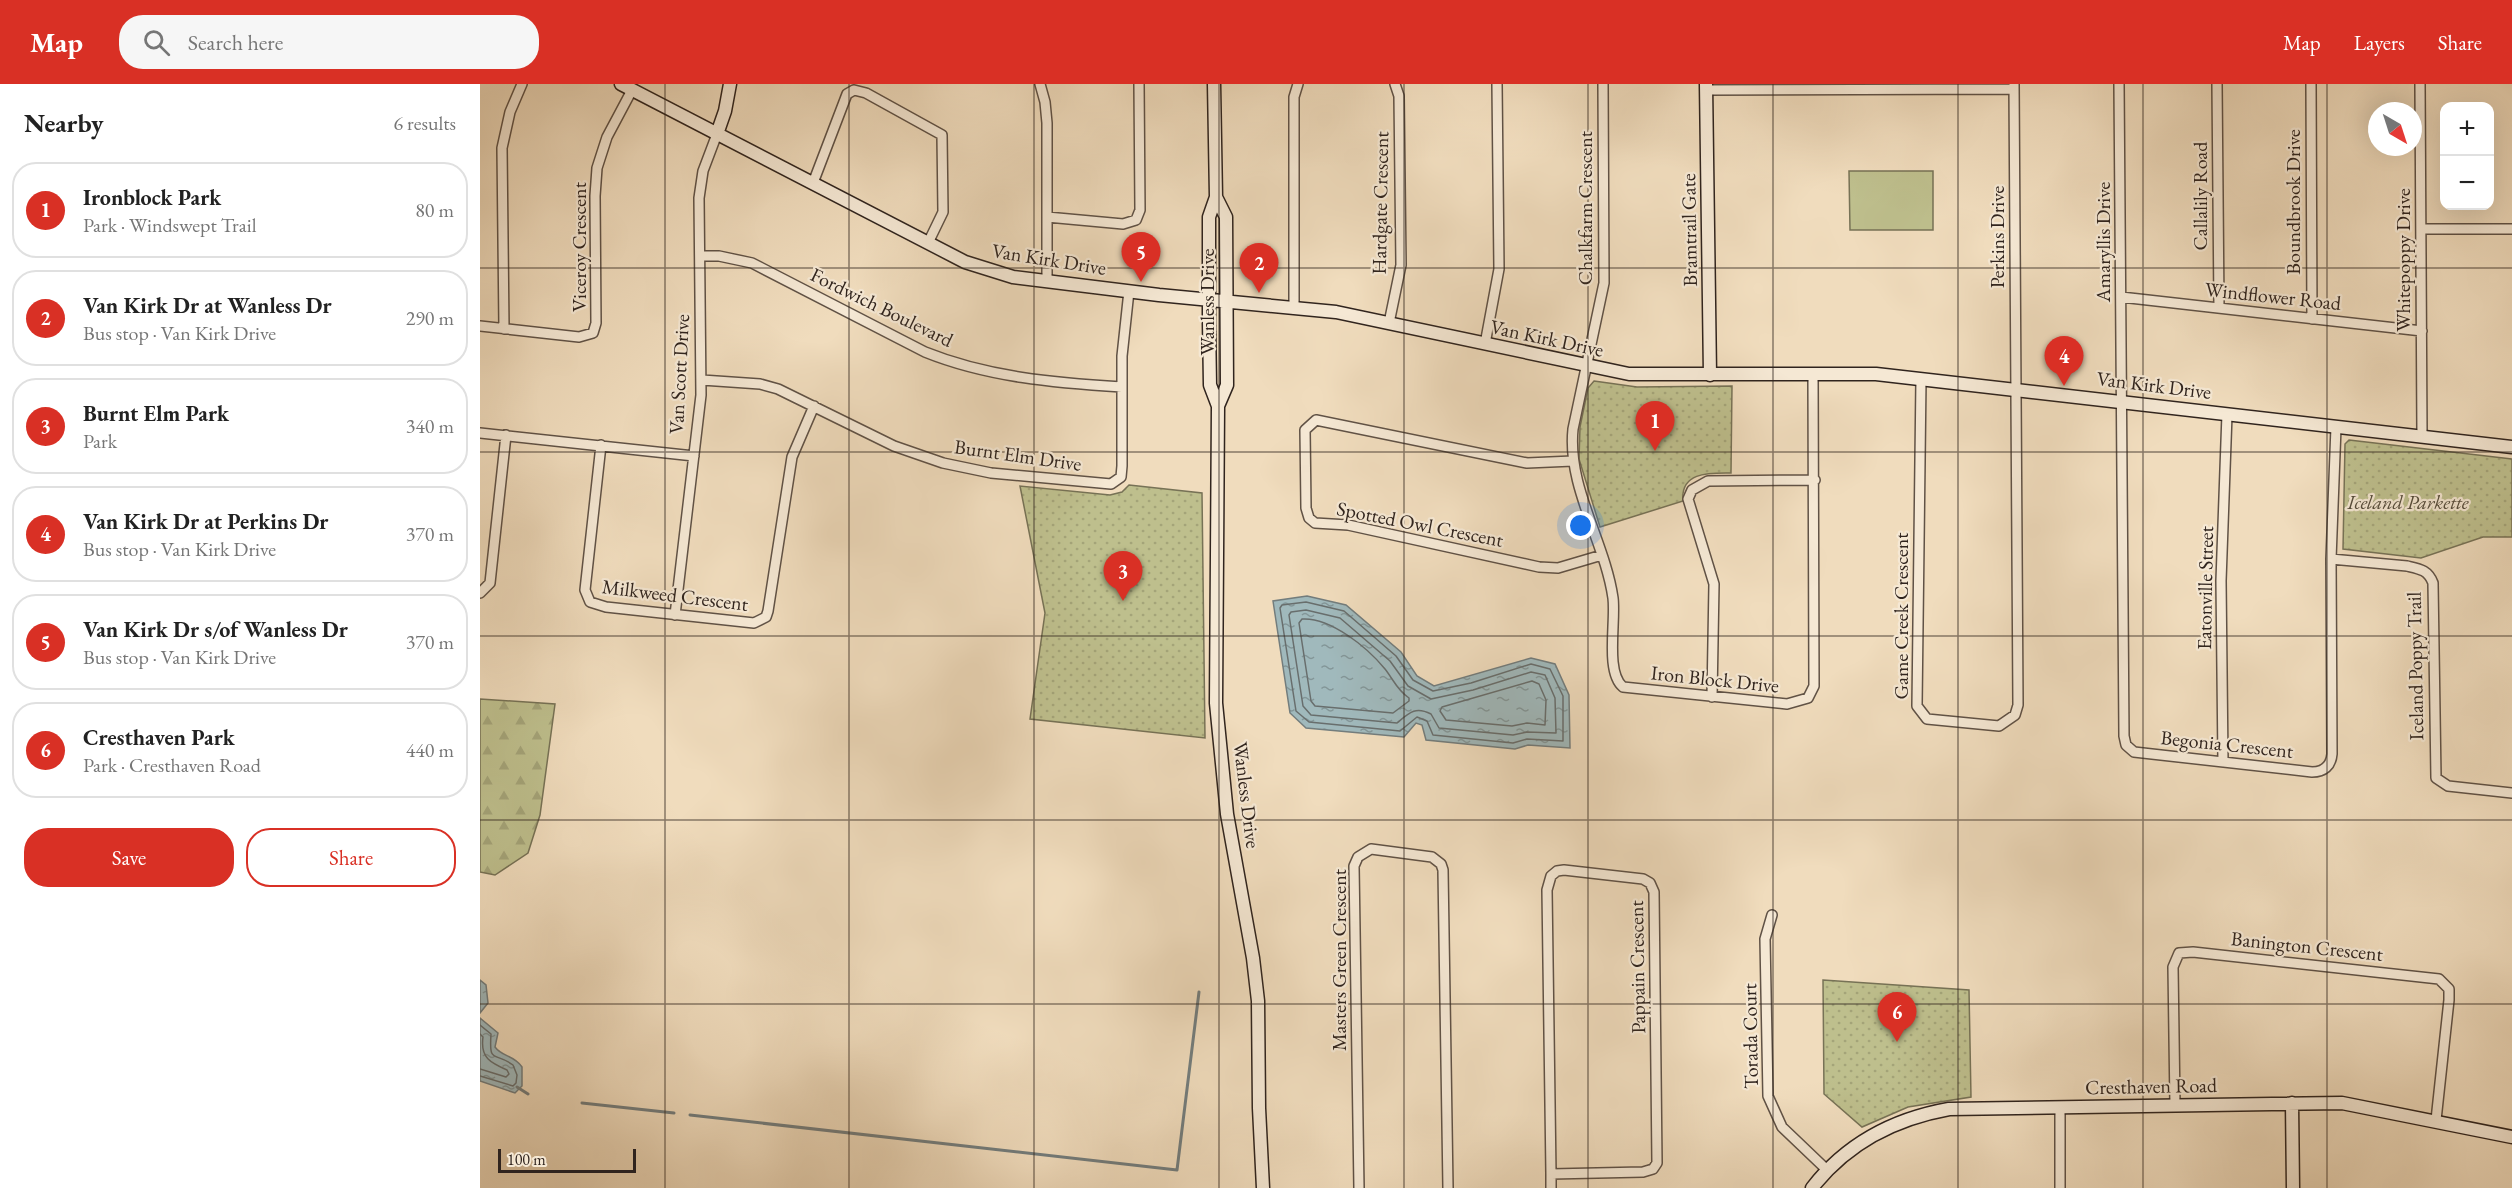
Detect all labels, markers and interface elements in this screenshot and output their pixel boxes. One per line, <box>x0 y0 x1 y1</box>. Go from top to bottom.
search box <box>119 15 539 69</box>
text: Map <box>30 24 83 60</box>
icon: search <box>140 26 173 59</box>
text: Search here <box>188 28 283 57</box>
text: Map <box>2283 29 2321 56</box>
text: Layers <box>2354 29 2405 56</box>
text: Share <box>2438 29 2482 56</box>
north arrow <box>2368 102 2422 156</box>
map controls <box>2440 102 2494 210</box>
button: + <box>2440 102 2494 156</box>
text: Nearby <box>24 106 104 140</box>
text: 6 results <box>393 110 456 136</box>
street label: Boundbrook Drive <box>2280 129 2306 275</box>
street label: Hardgate Crescent <box>1366 130 1394 275</box>
street label: Chalkfarm Crescent <box>1572 130 1598 285</box>
street label: Callalily Road <box>2187 141 2213 250</box>
button: − <box>2440 156 2494 210</box>
street label: Bramtrail Gate <box>1675 173 1703 287</box>
street label: Viceroy Crescent <box>566 181 592 312</box>
street label: Amaryllis Drive <box>2090 182 2116 303</box>
text: Ironblock Park <box>83 183 221 212</box>
street label: Perkins Drive <box>1984 186 2010 288</box>
street label: Whitepoppy Drive <box>2390 188 2416 332</box>
text: 1 <box>40 197 51 223</box>
text: 80 m <box>415 197 454 223</box>
text: Park · Windswept Trail <box>83 212 256 238</box>
pin: 5 <box>1122 232 1160 282</box>
street label: Van Kirk Drive <box>990 237 1108 281</box>
pin: 2 <box>1240 244 1278 293</box>
street label: Wanless Drive <box>1194 248 1220 356</box>
street label: Fordwich Boulevard <box>806 261 958 353</box>
street label: Windflower Road <box>2204 276 2343 316</box>
text: Van Kirk Dr at Wanless Dr <box>83 291 332 320</box>
text: 2 <box>40 305 51 331</box>
text: 290 m <box>406 305 454 331</box>
street label: Van Scott Drive <box>663 313 695 435</box>
street label: Van Kirk Drive <box>1488 313 1606 363</box>
text: Bus stop · Van Kirk Drive <box>83 320 276 346</box>
pin: 4 <box>2044 336 2084 386</box>
street label: Van Kirk Drive <box>2095 365 2213 405</box>
text: Burnt Elm Park <box>83 399 229 428</box>
pin: 1 <box>1636 402 1674 451</box>
text: 3 <box>40 413 51 439</box>
text: 340 m <box>406 413 454 439</box>
text: Park <box>83 428 117 454</box>
street label: Burnt Elm Drive <box>953 433 1083 477</box>
park label: Iceland Parkette <box>2346 489 2469 515</box>
street label: Spotted Owl Crescent <box>1335 495 1506 553</box>
text: Van Kirk Dr at Perkins Dr <box>83 507 328 536</box>
your location <box>1566 511 1595 540</box>
text: 4 <box>40 521 51 547</box>
text: 370 m <box>406 521 454 547</box>
street label: Eatonville Street <box>2191 525 2219 650</box>
street label: Game Creek Crescent <box>1888 532 1914 700</box>
text: Bus stop · Van Kirk Drive <box>83 536 276 562</box>
pin: 3 <box>1104 552 1142 601</box>
street label: Milkweed Crescent <box>600 573 750 617</box>
street label: Iceland Poppy Trail <box>2401 591 2429 740</box>
text: Van Kirk Dr s/of Wanless Dr <box>83 615 348 644</box>
text: 5 <box>40 629 51 655</box>
text: 370 m <box>406 629 454 655</box>
text: Bus stop · Van Kirk Drive <box>83 644 276 670</box>
street label: Iron Block Drive <box>1650 659 1781 699</box>
text: Cresthaven Park <box>83 723 235 752</box>
street label: Begonia Crescent <box>2159 724 2295 764</box>
text: 6 <box>40 737 51 763</box>
text: 440 m <box>406 737 454 763</box>
street label: Wanless Drive <box>1228 740 1266 850</box>
text: Park · Cresthaven Road <box>83 752 261 778</box>
button: Save <box>24 828 234 887</box>
button: Share <box>246 828 456 887</box>
street label: Masters Green Crescent <box>1326 868 1352 1051</box>
street label: Pappain Crescent <box>1623 899 1651 1034</box>
street label: Banington Crescent <box>2230 925 2385 967</box>
street label: Torada Court <box>1736 982 1764 1089</box>
pin: 6 <box>1878 992 1916 1042</box>
street label: Cresthaven Road <box>2085 1072 2218 1100</box>
scale bar <box>498 1146 636 1174</box>
text: 100 m <box>507 1149 546 1170</box>

